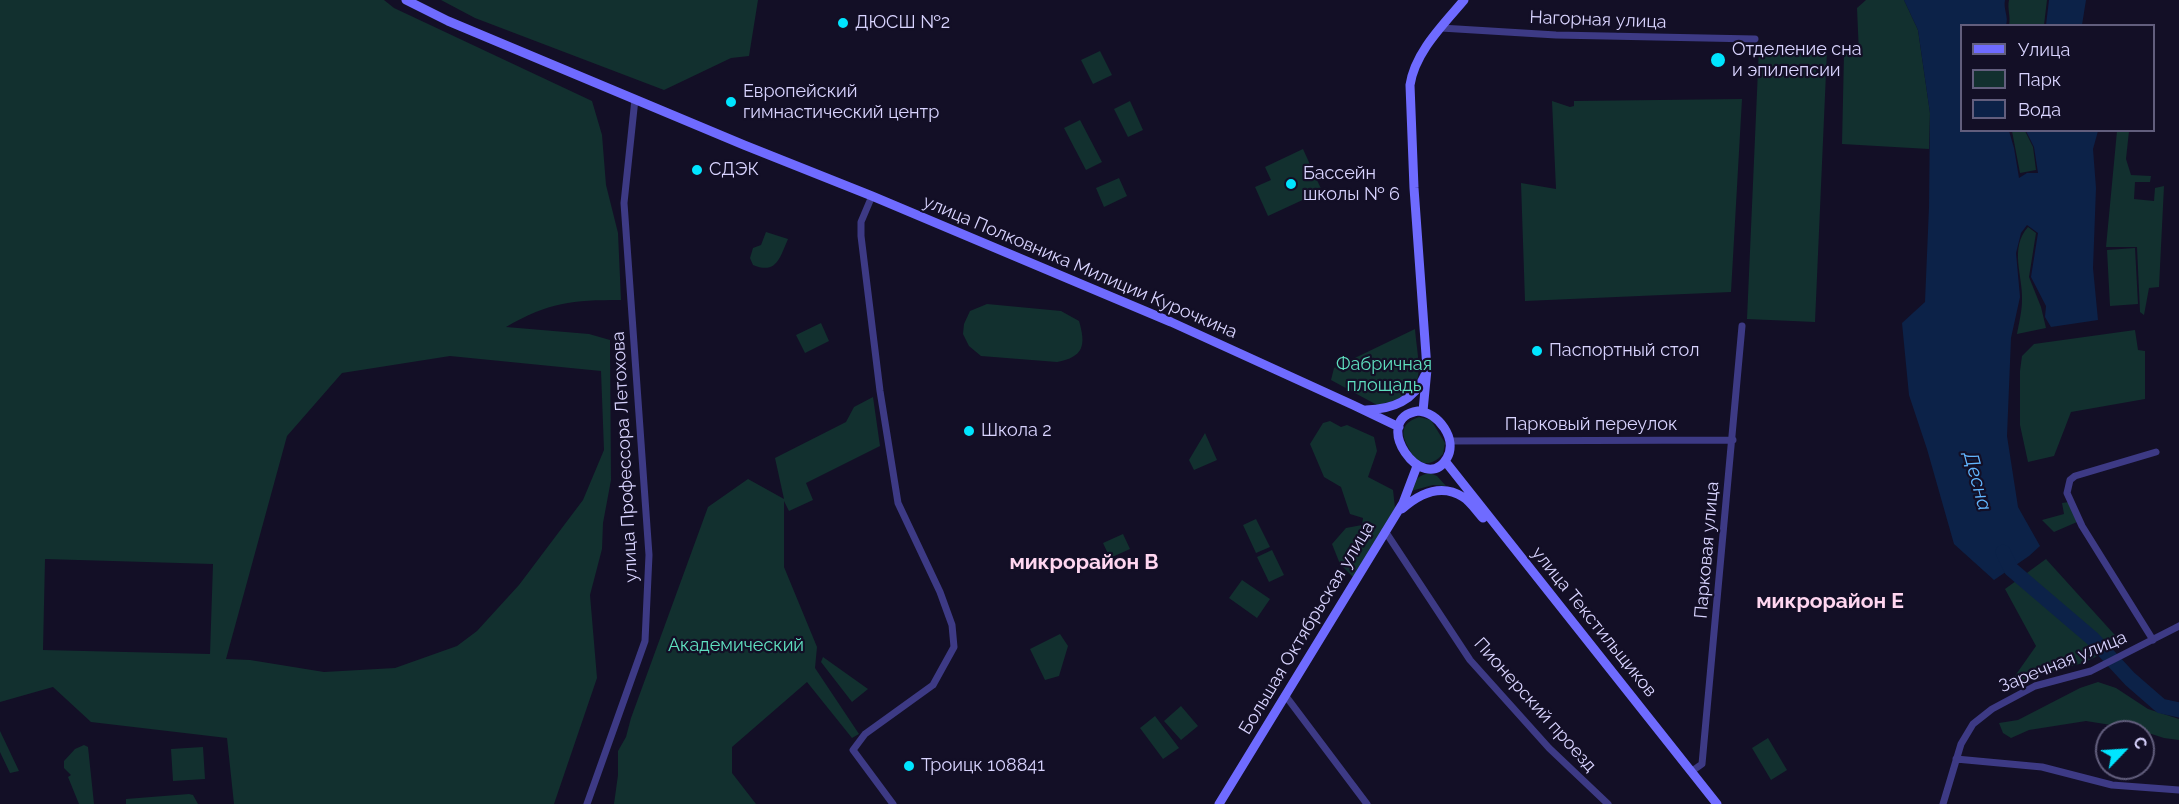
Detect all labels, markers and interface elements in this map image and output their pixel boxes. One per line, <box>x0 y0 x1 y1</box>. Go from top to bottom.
street label: Нагорная улица <box>1529 7 1667 33</box>
place label: ДЮСШ №2 <box>855 12 950 34</box>
marker: ДЮСШ №2 <box>836 16 850 30</box>
legend <box>1960 24 2155 132</box>
place label: Отделение сна и эпилепсии <box>1732 39 1862 82</box>
text: Улица <box>2018 39 2070 60</box>
marker: Отделение сна и эпилепсии <box>1709 51 1727 69</box>
text: Парк <box>2018 69 2061 90</box>
place label: Европейский гимнастический центр <box>743 81 939 124</box>
marker: Европейский гимнастический центр <box>724 95 738 109</box>
text: Вода <box>2018 99 2061 120</box>
place label: СДЭК <box>709 159 759 181</box>
marker: СДЭК <box>690 163 704 177</box>
place label: Бассейн школы № 6 <box>1303 163 1400 206</box>
marker: Бассейн школы № 6 <box>1284 177 1298 191</box>
street label: улица Полковника Милиции Курочкина <box>920 191 1240 343</box>
street label: улица Профессора Летохова <box>608 331 642 583</box>
place label: Паспортный стол <box>1549 340 1700 362</box>
marker: Паспортный стол <box>1530 344 1544 358</box>
park label: Фабричная площадь <box>1336 354 1432 397</box>
street label: Парковый переулок <box>1505 414 1677 436</box>
place label: Школа 2 <box>981 420 1052 442</box>
marker: Школа 2 <box>962 424 976 438</box>
water label: Десна <box>1958 449 1996 513</box>
street label: Парковая улица <box>1690 481 1724 619</box>
street label: Большая Октябрьская улица <box>1235 518 1379 738</box>
street label: улица Текстильщиков <box>1527 543 1661 701</box>
district label: микрорайон В <box>1009 550 1159 576</box>
district label: микрорайон Е <box>1756 589 1904 615</box>
street label: Заречная улица <box>1996 627 2130 697</box>
street label: Пионерский проезд <box>1469 634 1601 776</box>
park label: Академический <box>668 635 804 657</box>
north arrow <box>2095 720 2155 780</box>
text: С <box>2129 734 2151 752</box>
place label: Троицк 108841 <box>921 755 1045 777</box>
marker: Троицк 108841 <box>902 759 916 773</box>

